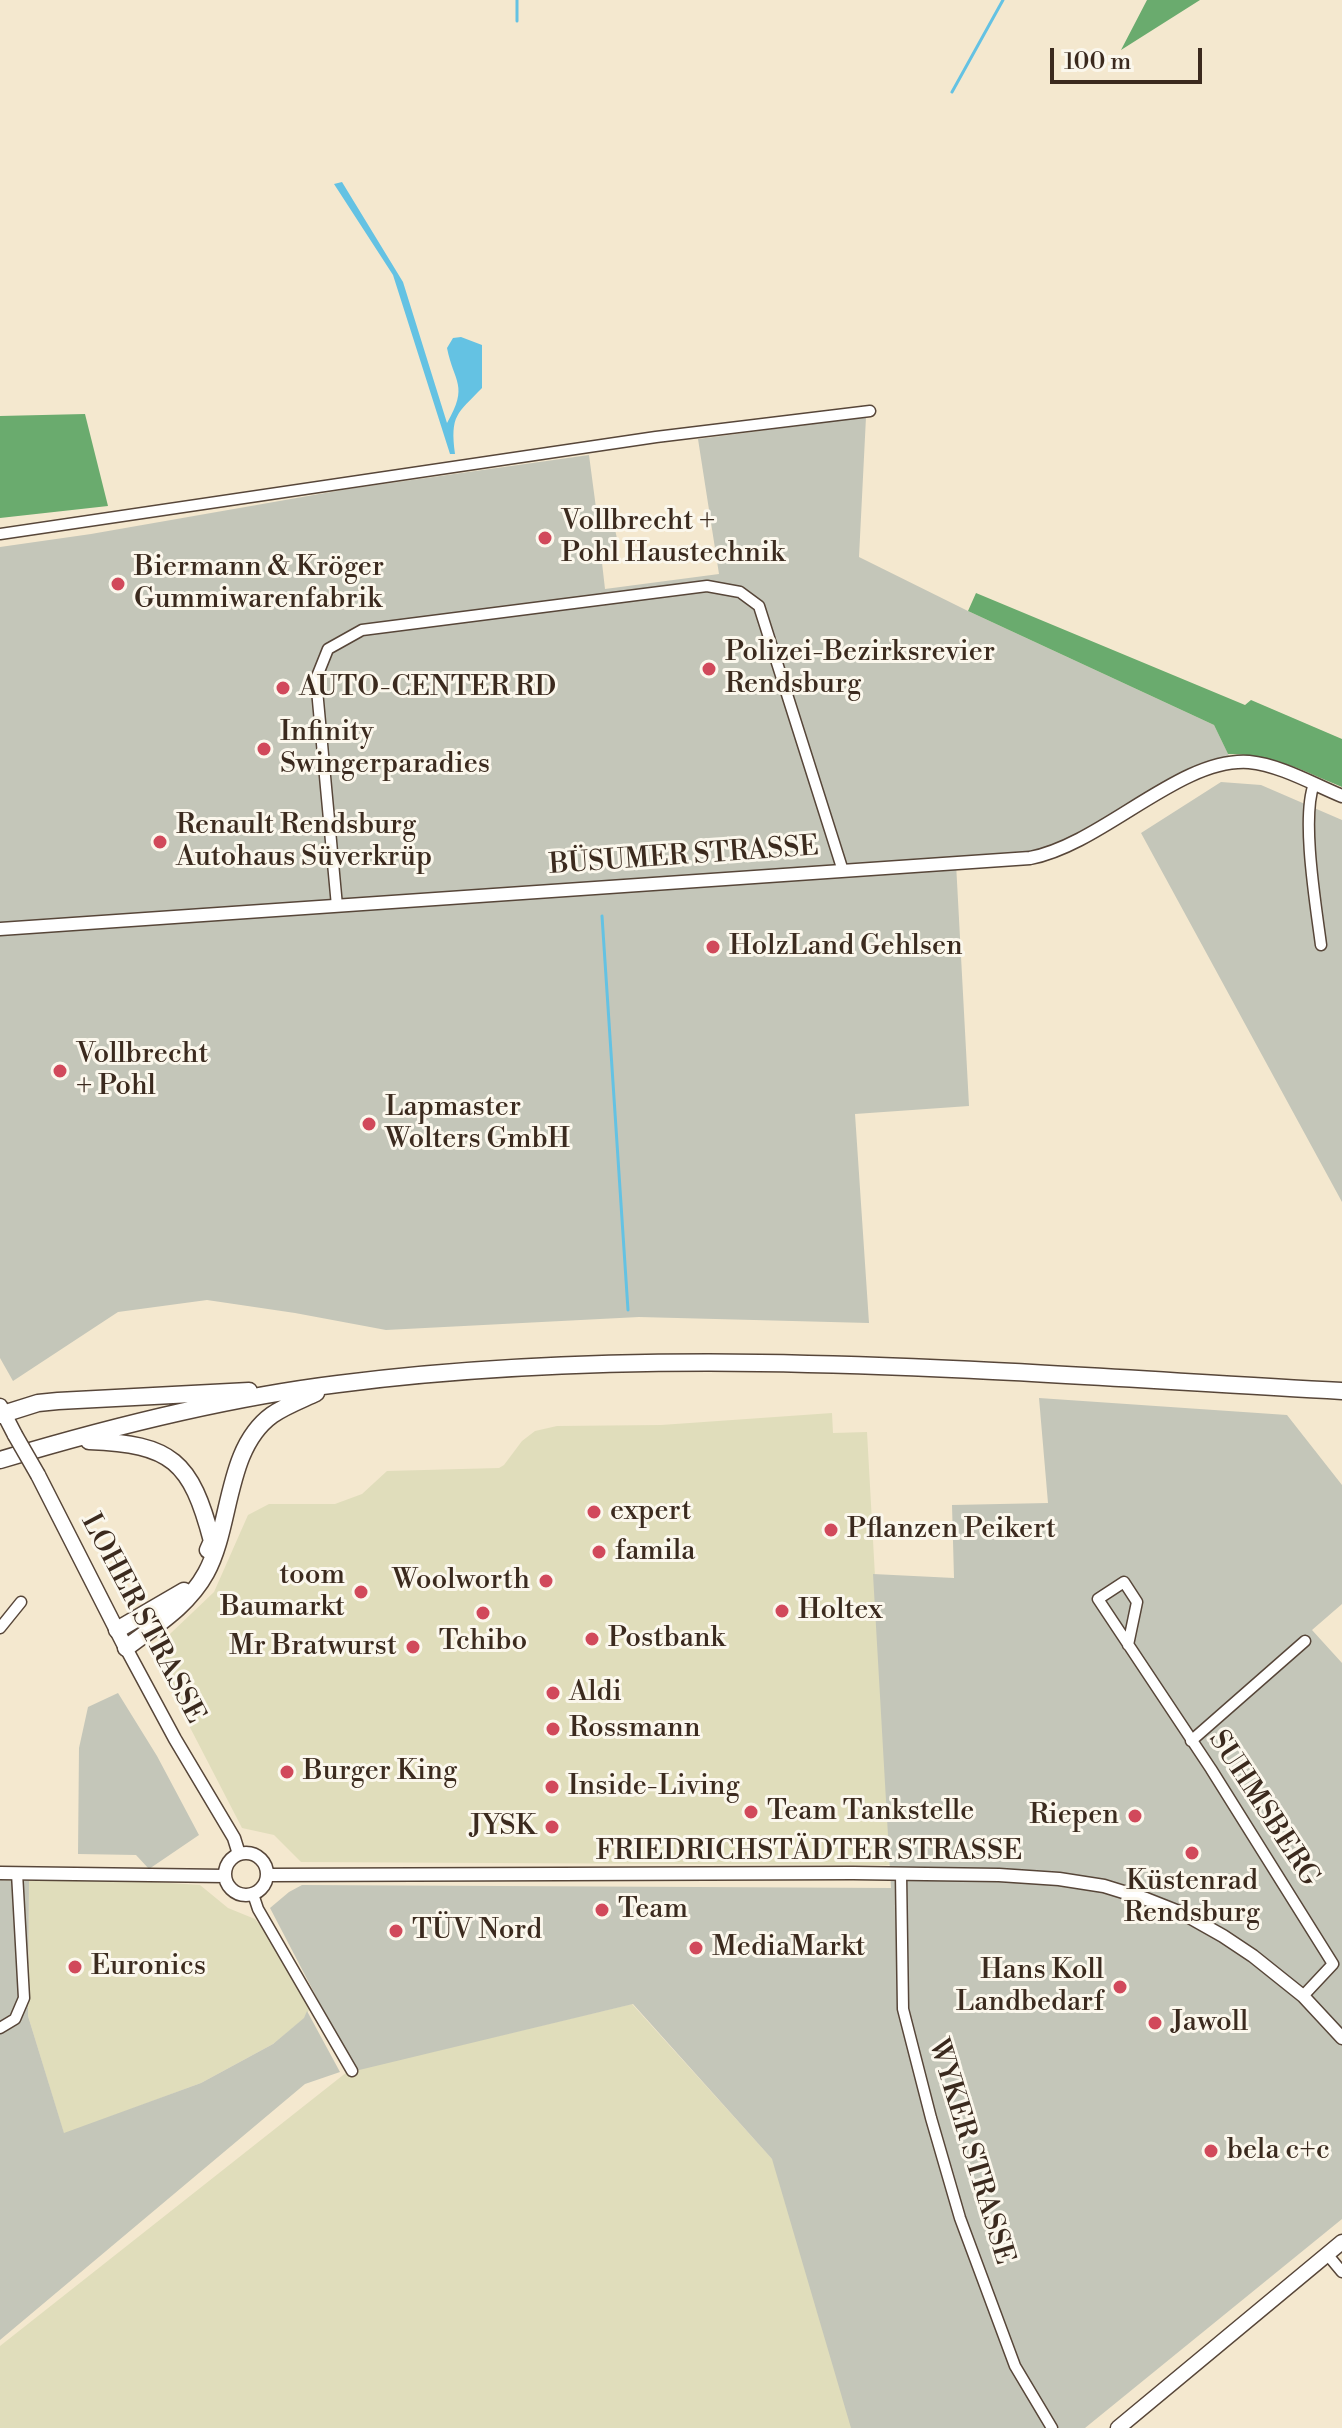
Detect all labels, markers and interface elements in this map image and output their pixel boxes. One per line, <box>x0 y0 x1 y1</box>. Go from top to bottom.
scale bar <box>1054 32 1206 82</box>
text: 100 m <box>1064 47 1131 77</box>
place label: Vollbrecht + Pohl Haustechnik <box>561 505 785 571</box>
marker: Vollbrecht + Pohl Haustechnik <box>536 529 554 547</box>
place label: Biermann & Kröger Gummiwarenfabrik <box>134 551 384 617</box>
marker: Biermann & Kröger Gummiwarenfabrik <box>109 575 127 593</box>
place label: Polizei-Bezirksrevier Rendsburg <box>725 636 995 702</box>
marker: Polizei-Bezirksrevier Rendsburg <box>700 660 718 678</box>
place label: AUTO-CENTER RD <box>299 671 556 705</box>
marker: AUTO-CENTER RD <box>274 679 292 697</box>
place label: Infinity Swingerparadies <box>280 716 490 782</box>
marker: Infinity Swingerparadies <box>255 740 273 758</box>
place label: Renault Rendsburg Autohaus Süverkrüp <box>176 809 432 875</box>
street label: BÜSUMER STRASSE <box>548 831 820 883</box>
marker: Renault Rendsburg Autohaus Süverkrüp <box>151 833 169 851</box>
place label: HolzLand Gehlsen <box>729 930 963 964</box>
marker: HolzLand Gehlsen <box>704 938 722 956</box>
place label: Vollbrecht + Pohl <box>76 1038 208 1104</box>
marker: Vollbrecht + Pohl <box>51 1062 69 1080</box>
place label: Lapmaster Wolters GmbH <box>385 1091 570 1157</box>
marker: Lapmaster Wolters GmbH <box>360 1115 378 1133</box>
place label: expert <box>610 1495 691 1529</box>
marker: expert <box>585 1503 603 1521</box>
street label: LOHER STRASSE <box>73 1509 211 1729</box>
place label: Pflanzen Peikert <box>847 1513 1056 1547</box>
marker: Pflanzen Peikert <box>822 1521 840 1539</box>
place label: famila <box>615 1535 696 1569</box>
marker: famila <box>590 1543 608 1561</box>
place label: toom Baumarkt <box>220 1559 345 1625</box>
place label: Woolworth <box>392 1564 530 1598</box>
marker: Woolworth <box>537 1572 555 1590</box>
marker: toom Baumarkt <box>352 1583 370 1601</box>
place label: Holtex <box>798 1594 882 1628</box>
marker: Holtex <box>773 1602 791 1620</box>
marker: Tchibo <box>474 1604 492 1622</box>
place label: Postbank <box>608 1622 725 1656</box>
place label: Tchibo <box>439 1625 527 1659</box>
place label: Mr Bratwurst <box>229 1630 397 1664</box>
marker: Postbank <box>583 1630 601 1648</box>
marker: Mr Bratwurst <box>404 1638 422 1656</box>
place label: Aldi <box>569 1676 622 1710</box>
marker: Aldi <box>544 1684 562 1702</box>
place label: Rossmann <box>569 1712 700 1746</box>
marker: Rossmann <box>544 1720 562 1738</box>
street label: SUHMSBERG <box>1200 1725 1326 1893</box>
place label: Burger King <box>303 1755 458 1789</box>
marker: Burger King <box>278 1763 296 1781</box>
place label: Inside-Living <box>568 1770 740 1804</box>
marker: Inside-Living <box>543 1778 561 1796</box>
place label: Team Tankstelle <box>767 1795 974 1829</box>
place label: Riepen <box>1029 1799 1119 1833</box>
marker: Team Tankstelle <box>742 1803 760 1821</box>
marker: Riepen <box>1126 1807 1144 1825</box>
place label: JYSK <box>469 1810 536 1844</box>
marker: JYSK <box>543 1818 561 1836</box>
street label: FRIEDRICHSTÄDTER STRASSE <box>596 1835 1022 1869</box>
marker: Küstenrad Rendsburg <box>1183 1844 1201 1862</box>
place label: Küstenrad Rendsburg <box>1124 1865 1260 1931</box>
place label: Team <box>618 1893 688 1927</box>
marker: Team <box>593 1901 611 1919</box>
place label: TÜV Nord <box>412 1914 542 1948</box>
marker: TÜV Nord <box>387 1922 405 1940</box>
place label: MediaMarkt <box>712 1931 865 1965</box>
marker: MediaMarkt <box>687 1939 705 1957</box>
place label: Euronics <box>91 1950 206 1984</box>
place label: Hans Koll Landbedarf <box>956 1954 1104 2020</box>
marker: Euronics <box>66 1958 84 1976</box>
marker: Hans Koll Landbedarf <box>1111 1978 1129 1996</box>
place label: Jawoll <box>1171 2006 1248 2040</box>
marker: Jawoll <box>1146 2014 1164 2032</box>
street label: WYKER STRASSE <box>920 2035 1020 2269</box>
place label: bela c+c <box>1227 2134 1330 2168</box>
marker: bela c+c <box>1202 2142 1220 2160</box>

